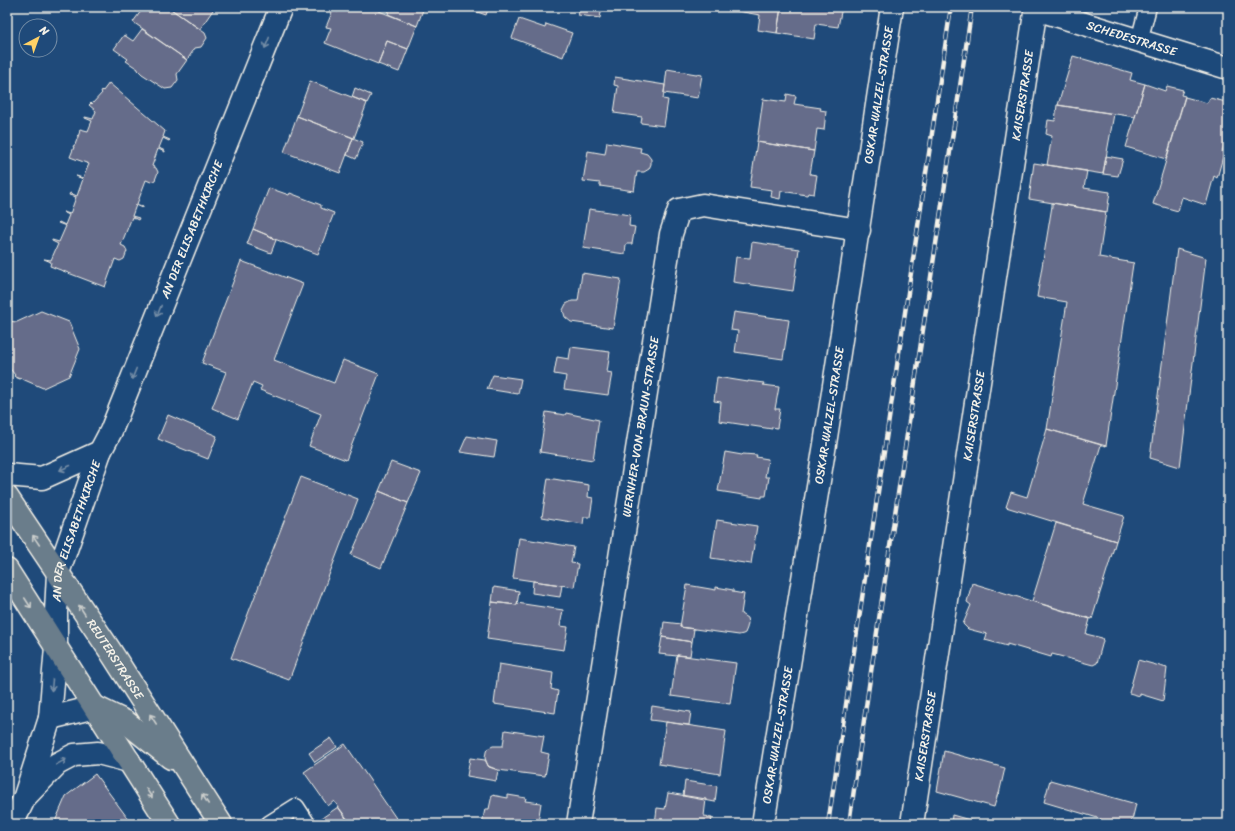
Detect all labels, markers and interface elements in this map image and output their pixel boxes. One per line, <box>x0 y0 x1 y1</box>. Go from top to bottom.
street label: SCHEDESTRASSE <box>1084 14 1181 63</box>
north arrow <box>18 18 58 58</box>
text: N <box>34 21 54 41</box>
street label: OSKAR-WALZEL-STRASSE <box>857 24 900 165</box>
one-way arrow <box>262 37 270 49</box>
street label: KAISERSTRASSE <box>1005 47 1040 142</box>
street label: AN DER ELISABETHKIRCHE <box>154 156 230 303</box>
one-way arrow <box>154 305 162 317</box>
street label: WERNHER-VON-BRAUN-STRASSE <box>616 334 666 519</box>
street label: OSKAR-WALZEL-STRASSE <box>808 344 851 486</box>
one-way arrow <box>129 367 137 379</box>
street label: KAISERSTRASSE <box>956 368 992 462</box>
street label: AN DER ELISABETHKIRCHE <box>45 456 108 603</box>
one-way arrow <box>59 464 71 472</box>
one-way arrow <box>32 535 41 546</box>
one-way arrow <box>24 597 32 608</box>
one-way arrow <box>78 604 87 615</box>
street label: REUTERSTRASSE <box>81 614 150 705</box>
street label: OSKAR-WALZEL-STRASSE <box>755 664 800 805</box>
one-way arrow <box>49 678 56 691</box>
street label: KAISERSTRASSE <box>908 688 943 783</box>
one-way arrow <box>149 713 158 724</box>
one-way arrow <box>55 758 67 765</box>
one-way arrow <box>145 787 153 798</box>
one-way arrow <box>201 794 210 805</box>

